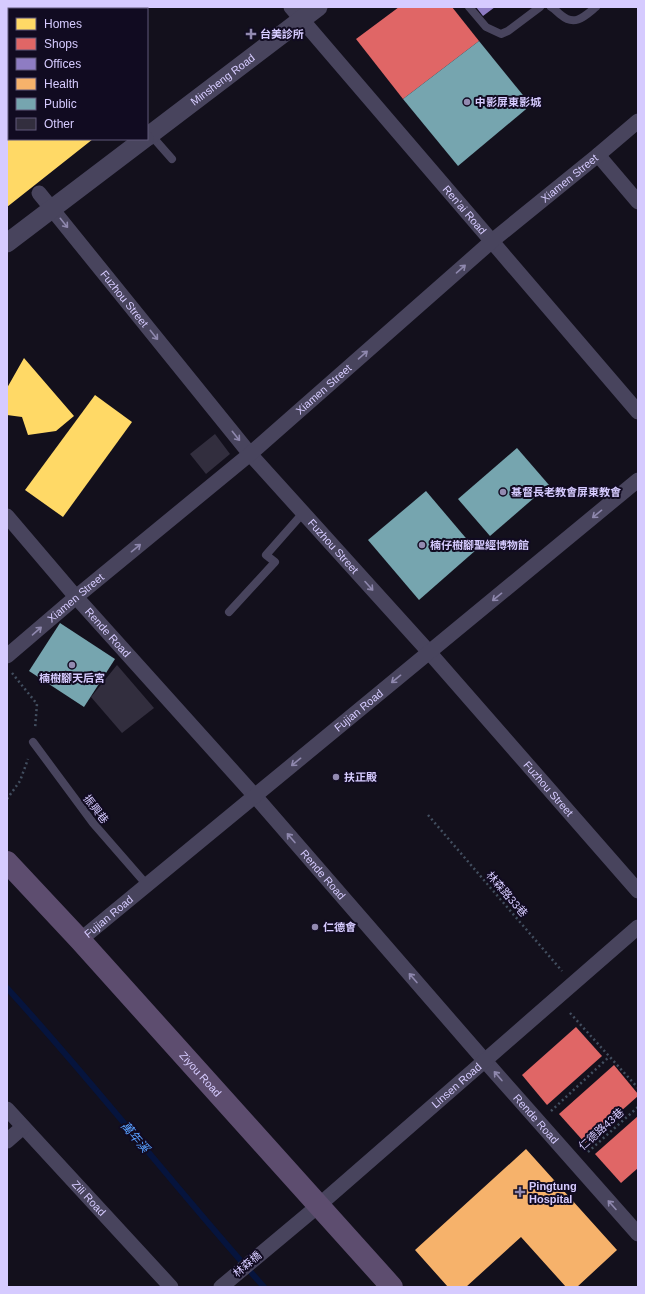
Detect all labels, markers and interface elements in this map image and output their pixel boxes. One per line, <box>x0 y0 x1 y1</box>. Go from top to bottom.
legend <box>8 8 148 140</box>
text: Homes <box>44 17 82 31</box>
marker: 台美診所 <box>245 28 257 40</box>
place label: 台美診所 <box>260 28 304 40</box>
text: Shops <box>44 37 78 51</box>
street label: Minsheng Road <box>188 51 257 108</box>
text: Offices <box>44 57 81 71</box>
text: Health <box>44 77 79 91</box>
place label: 中影屏東影城 <box>475 96 542 108</box>
text: Public <box>44 97 77 111</box>
marker: 中影屏東影城 <box>462 97 472 107</box>
text: Other <box>44 117 74 131</box>
street label: Xiamen Street <box>538 152 600 205</box>
street label: Ren'ai Road <box>441 183 489 237</box>
one-way arrow <box>60 218 68 229</box>
one-way arrow <box>455 264 466 273</box>
street label: Fuzhou Street <box>98 268 151 329</box>
one-way arrow <box>150 330 159 341</box>
one-way arrow <box>358 350 368 359</box>
street label: Xiamen Street <box>293 362 354 417</box>
one-way arrow <box>231 431 240 442</box>
place label: 基督長老教會屏東教會 <box>511 486 621 498</box>
marker: 基督長老教會屏東教會 <box>498 487 508 497</box>
one-way arrow <box>592 509 602 518</box>
street label: Fuzhou Street <box>306 517 361 576</box>
place label: 楠仔樹腳聖經博物館 <box>430 539 529 551</box>
marker: 楠仔樹腳聖經博物館 <box>417 540 427 550</box>
one-way arrow <box>131 543 142 552</box>
street label: Xiamen Street <box>45 571 106 625</box>
one-way arrow <box>364 580 373 590</box>
one-way arrow <box>491 592 502 601</box>
street label: Rende Road <box>83 605 133 659</box>
one-way arrow <box>31 627 42 636</box>
marker: 楠樹腳天后宮 <box>67 660 77 670</box>
place label: 楠樹腳天后宮 <box>39 672 105 684</box>
one-way arrow <box>391 675 402 684</box>
street label: Fujian Road <box>332 687 385 734</box>
one-way arrow <box>291 757 301 766</box>
street label: Fuzhou Street <box>521 759 576 819</box>
place label: 扶正殿 <box>344 771 377 783</box>
marker: 扶正殿 <box>331 772 341 782</box>
street label: 振興巷 <box>81 792 111 826</box>
one-way arrow <box>286 832 295 843</box>
street label: Rende Road <box>298 847 348 902</box>
street label: 林森路33巷 <box>484 869 530 919</box>
street label: Fujian Road <box>82 893 135 940</box>
place label: 仁德會 <box>323 921 356 933</box>
marker: 仁德會 <box>310 922 320 932</box>
one-way arrow <box>408 973 417 983</box>
street label: Ziyou Road <box>177 1049 224 1099</box>
street label: Linsen Road <box>429 1060 484 1110</box>
one-way arrow <box>494 1071 503 1081</box>
street label: Rende Road <box>511 1092 561 1146</box>
street label: 仁德路43巷 <box>576 1106 626 1152</box>
water label: 萬年溪 <box>118 1119 153 1157</box>
street label: Zili Road <box>70 1178 108 1218</box>
place label: Pingtung Hospital <box>529 1180 577 1205</box>
marker: Pingtung Hospital <box>514 1186 526 1198</box>
one-way arrow <box>607 1200 617 1210</box>
street label: 林森橋 <box>231 1249 263 1279</box>

